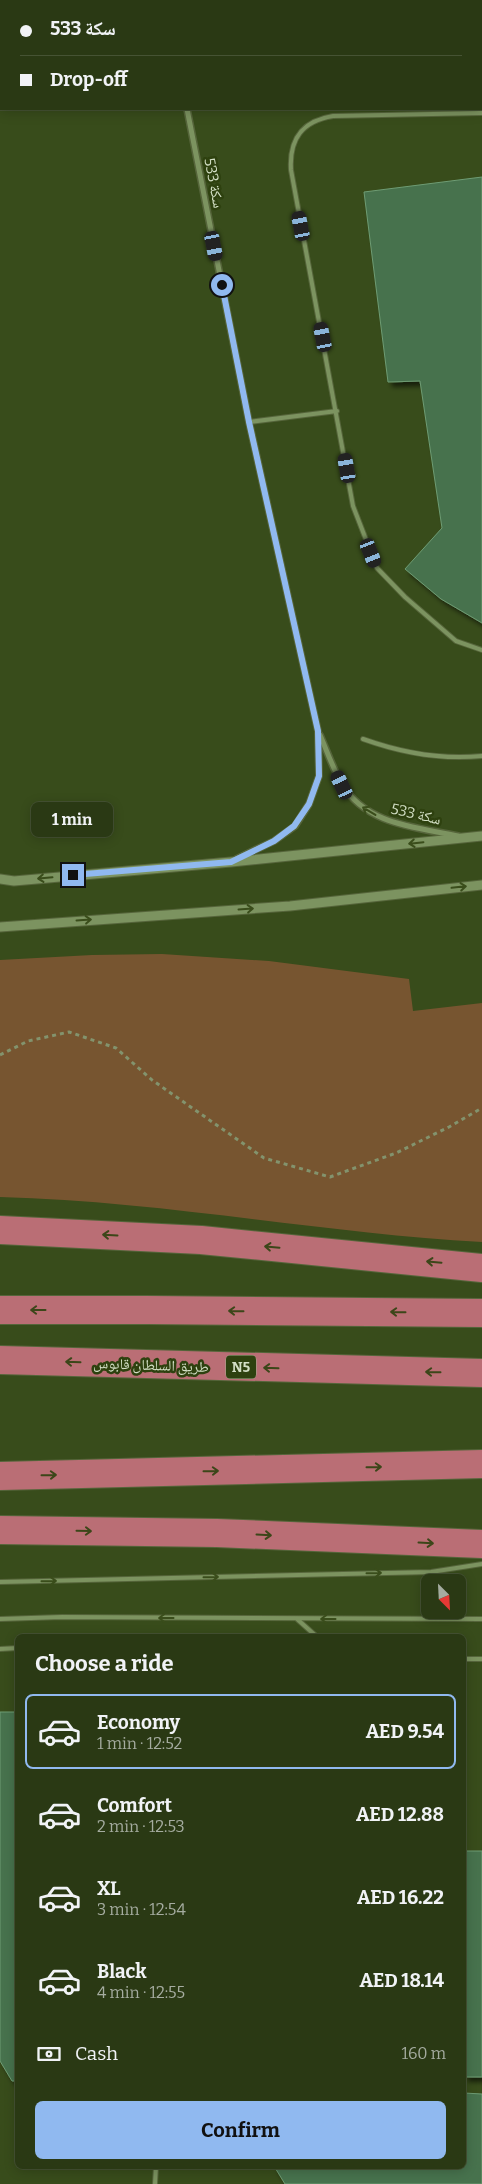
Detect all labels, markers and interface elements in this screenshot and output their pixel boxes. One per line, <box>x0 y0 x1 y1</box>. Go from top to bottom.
text: سكة 533 <box>50 17 116 40</box>
text: Drop-off <box>50 68 128 91</box>
street label: سكة 533 <box>200 156 228 210</box>
car <box>290 210 311 242</box>
car <box>203 230 224 262</box>
route start <box>211 274 233 296</box>
car <box>312 321 333 353</box>
car <box>337 452 356 484</box>
car <box>358 536 383 570</box>
car <box>328 768 355 802</box>
street label: سكة 533 <box>389 799 443 829</box>
callout: 1 min <box>32 802 114 838</box>
one-way arrow <box>363 806 377 816</box>
text: 1 min <box>52 810 92 829</box>
one-way arrow <box>408 838 424 847</box>
route end <box>62 864 84 886</box>
one-way arrow <box>38 873 54 883</box>
one-way arrow <box>451 882 467 892</box>
one-way arrow <box>237 904 253 913</box>
one-way arrow <box>75 916 91 925</box>
one-way arrow <box>102 1231 118 1240</box>
one-way arrow <box>264 1242 280 1252</box>
one-way arrow <box>426 1257 442 1267</box>
one-way arrow <box>31 1305 47 1315</box>
one-way arrow <box>228 1306 244 1315</box>
one-way arrow <box>391 1307 407 1317</box>
street label: طريق السلطان قابوس <box>93 1354 209 1377</box>
road number: N5 <box>226 1355 256 1378</box>
one-way arrow <box>66 1358 82 1367</box>
one-way arrow <box>263 1364 279 1373</box>
one-way arrow <box>426 1367 442 1377</box>
one-way arrow <box>365 1462 381 1471</box>
one-way arrow <box>203 1466 219 1475</box>
one-way arrow <box>40 1470 56 1480</box>
one-way arrow <box>75 1527 91 1536</box>
one-way arrow <box>255 1531 271 1540</box>
one-way arrow <box>418 1538 434 1547</box>
one-way arrow <box>365 1568 381 1578</box>
one-way arrow <box>202 1572 219 1582</box>
north arrow <box>421 1574 466 1619</box>
map controls <box>421 1574 466 1619</box>
one-way arrow <box>40 1576 56 1586</box>
one-way arrow <box>158 1613 174 1623</box>
one-way arrow <box>321 1614 337 1624</box>
text: Choose a ride <box>35 1650 174 1677</box>
icon: car <box>37 1709 82 1754</box>
text: Economy <box>97 1711 180 1734</box>
text: AED 9.54 <box>366 1720 444 1743</box>
text: 1 min · 12:52 <box>97 1734 182 1753</box>
icon: car <box>37 1792 82 1837</box>
text: Comfort <box>97 1794 172 1817</box>
text: AED 12.88 <box>356 1803 444 1826</box>
text: 2 min · 12:53 <box>97 1817 185 1836</box>
icon: car <box>37 1875 82 1920</box>
text: XL <box>97 1877 121 1900</box>
text: AED 16.22 <box>357 1886 444 1909</box>
text: 3 min · 12:54 <box>97 1900 186 1919</box>
icon: car <box>37 1958 82 2003</box>
text: Black <box>97 1960 147 1983</box>
text: AED 18.14 <box>360 1969 444 1992</box>
text: 4 min · 12:55 <box>97 1983 185 2002</box>
icon: cash <box>35 2040 63 2068</box>
text: Cash <box>75 2042 118 2065</box>
text: 160 m <box>401 2044 446 2063</box>
button: Confirm <box>35 2101 446 2159</box>

